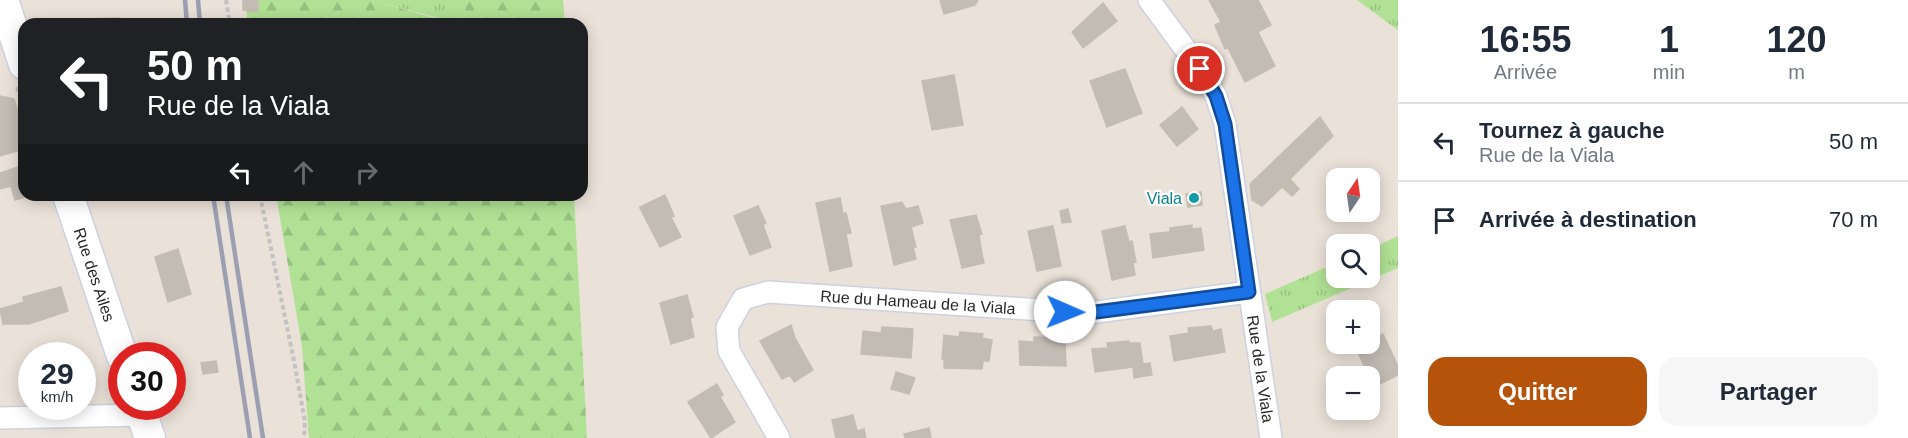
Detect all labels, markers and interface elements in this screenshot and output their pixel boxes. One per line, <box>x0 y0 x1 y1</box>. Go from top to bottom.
text: 16:55 <box>1479 19 1571 60</box>
text: 1 <box>1659 19 1679 60</box>
text: 120 <box>1766 19 1827 60</box>
icon: left <box>48 42 126 120</box>
text: 50 m <box>147 42 243 89</box>
pin <box>1174 43 1225 94</box>
icon: arrive <box>1183 52 1216 85</box>
text: Arrivée <box>1494 61 1557 83</box>
text: min <box>1653 61 1685 83</box>
text: m <box>1788 61 1805 83</box>
text: Rue de la Viala <box>147 91 330 121</box>
text: Tournez à gauche <box>1479 118 1664 143</box>
icon: left <box>1428 126 1461 159</box>
text: 50 m <box>1829 129 1878 154</box>
text: Rue de la Viala <box>1479 144 1614 166</box>
icon: left <box>224 156 257 189</box>
icon: ahead <box>287 156 320 189</box>
icon: right <box>350 156 383 189</box>
north arrow <box>1326 168 1380 222</box>
map controls <box>1326 168 1380 420</box>
place label: Viala <box>1147 190 1182 207</box>
marker: Viala <box>1187 191 1201 205</box>
icon: arrive <box>1428 204 1461 237</box>
text: Arrivée à destination <box>1479 207 1697 232</box>
text: 70 m <box>1829 207 1878 232</box>
street label: Rue des Ailes <box>71 226 118 324</box>
button: search <box>1326 234 1380 288</box>
position arrow <box>1033 280 1097 344</box>
street label: Rue du Hameau de la Viala <box>820 287 1016 317</box>
button: + <box>1326 300 1380 354</box>
street label: Rue de la Viala <box>1245 314 1277 424</box>
speed limit sign: 30 <box>108 342 186 420</box>
text: 29 <box>40 357 74 390</box>
button: Quitter <box>1428 357 1647 426</box>
button: Partager <box>1659 357 1878 426</box>
button: − <box>1326 366 1380 420</box>
text: km/h <box>41 388 73 405</box>

